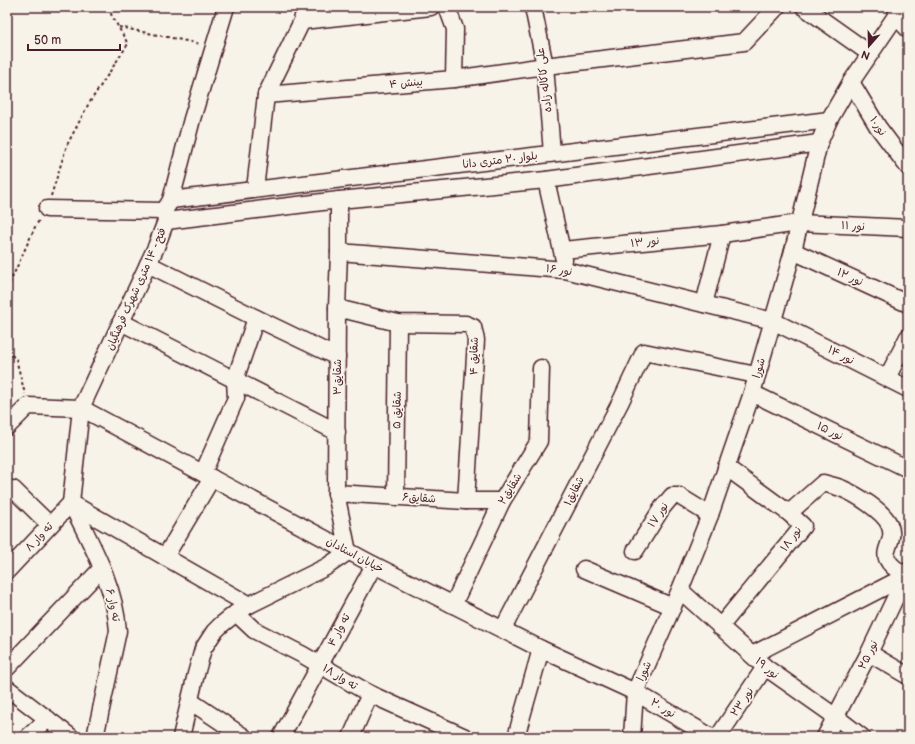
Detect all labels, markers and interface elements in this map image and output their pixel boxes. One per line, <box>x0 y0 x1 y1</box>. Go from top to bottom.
scale bar <box>28 26 120 52</box>
north arrow <box>849 26 889 66</box>
text: 50 m <box>34 33 61 48</box>
street label: علی کاکاله زاده <box>534 47 555 113</box>
text: N <box>860 47 872 62</box>
street label: بینش ۴ <box>389 75 423 92</box>
street label: نور۱۰ <box>866 114 889 139</box>
street label: بلوار ۲۰ متری دانا <box>462 149 538 172</box>
street label: نور ۱۱ <box>841 219 865 234</box>
street label: فتح - ۱۴ متری شهرک فرهنگیان <box>103 226 170 353</box>
street label: نور ۱۳ <box>630 234 660 251</box>
street label: نور ۱۶ <box>545 262 573 279</box>
street label: نور ۱۲ <box>835 265 865 290</box>
street label: شقایق ۴ <box>467 337 481 375</box>
street label: نور ۱۴ <box>825 343 856 368</box>
street label: شورا <box>750 356 769 380</box>
street label: شقایق۳ <box>331 359 344 395</box>
street label: شقایق ۵ <box>390 391 404 429</box>
street label: نور ۱۵ <box>814 419 845 444</box>
street label: شقایق۲ <box>496 471 524 507</box>
street label: شقایق۱ <box>561 474 587 508</box>
street label: شقایق۶ <box>402 491 436 505</box>
street label: نور ۱۷ <box>645 500 672 531</box>
street label: ته وار ۸ <box>22 519 56 554</box>
street label: نور ۱۸ <box>778 524 805 555</box>
street label: خیابان استادان <box>324 534 386 576</box>
street label: ته وار ۶ <box>103 587 123 624</box>
street label: ته وار ۴ <box>325 611 353 649</box>
street label: نور ۲۵ <box>855 638 881 672</box>
street label: نور ۱۹ <box>752 655 781 682</box>
street label: شورا <box>634 659 655 683</box>
street label: ته وار ۱۸ <box>320 661 361 693</box>
street label: نور ۲۳ <box>728 685 757 720</box>
street label: نور ۲۰ <box>648 696 678 721</box>

